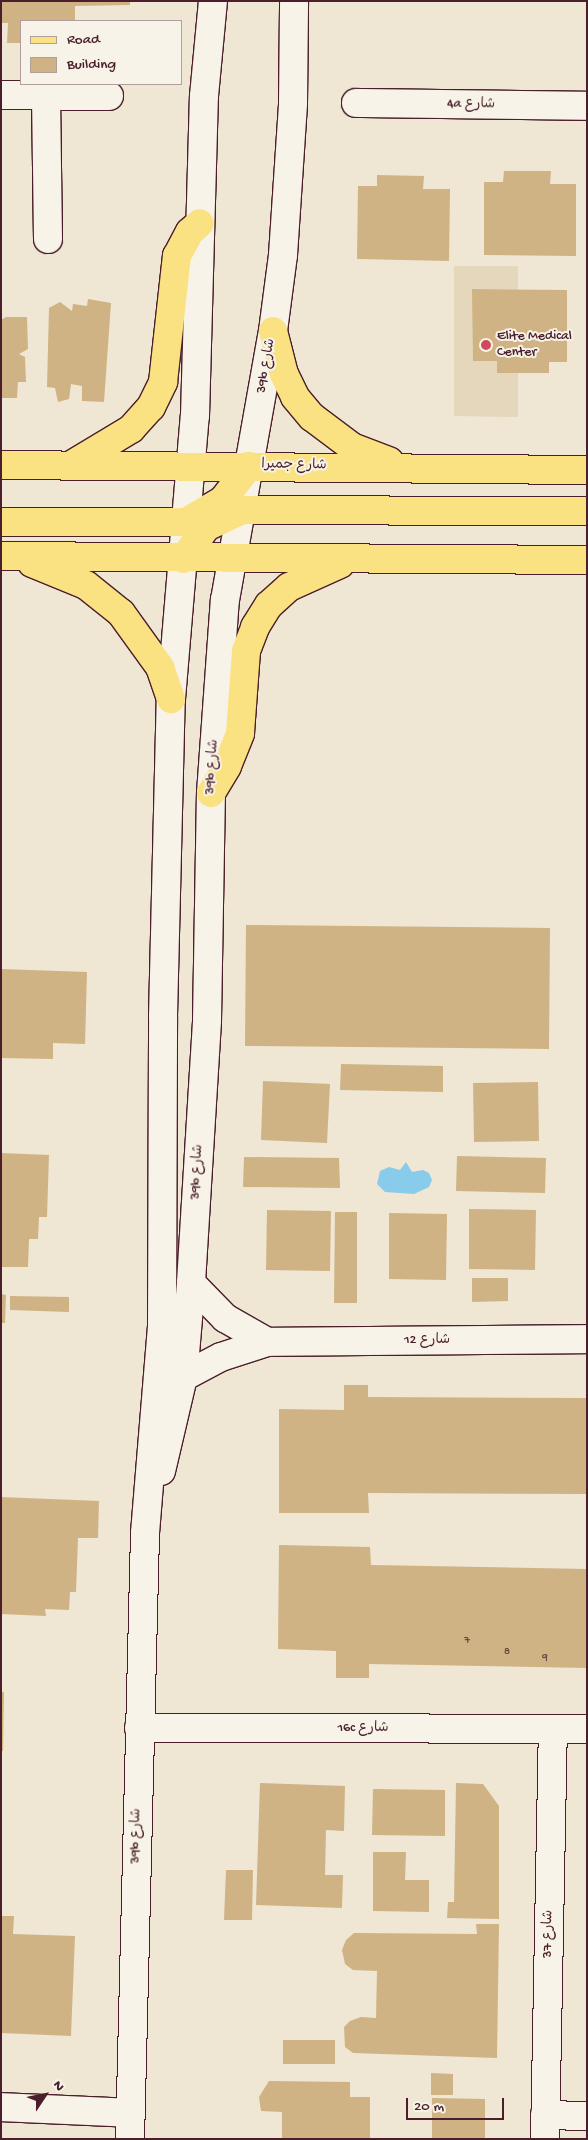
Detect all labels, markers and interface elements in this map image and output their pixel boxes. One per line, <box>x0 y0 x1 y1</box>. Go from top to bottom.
legend <box>20 20 182 85</box>
text: Road <box>67 31 100 49</box>
text: Building <box>67 56 116 74</box>
street label: 4a شارع <box>447 96 495 114</box>
place label: Elite Medical Center <box>497 329 572 362</box>
street label: 39b شارع <box>254 337 280 395</box>
marker: Elite Medical Center <box>479 338 493 352</box>
street label: شارع جميرا <box>261 457 327 475</box>
street label: 39b شارع <box>203 739 223 795</box>
street label: 39b شارع <box>188 1144 208 1200</box>
street label: شارع 12 <box>404 1333 450 1349</box>
house number: 7 <box>464 1634 470 1648</box>
house number: 8 <box>504 1645 510 1659</box>
house number: 9 <box>542 1651 548 1665</box>
street label: 16c شارع <box>337 1721 389 1737</box>
street label: 39b شارع <box>128 1808 146 1864</box>
street label: شارع 37 <box>540 1910 558 1958</box>
north arrow <box>20 2070 70 2120</box>
text: N <box>48 2078 67 2095</box>
scale bar <box>408 2088 506 2120</box>
text: 20 m <box>414 2098 444 2116</box>

